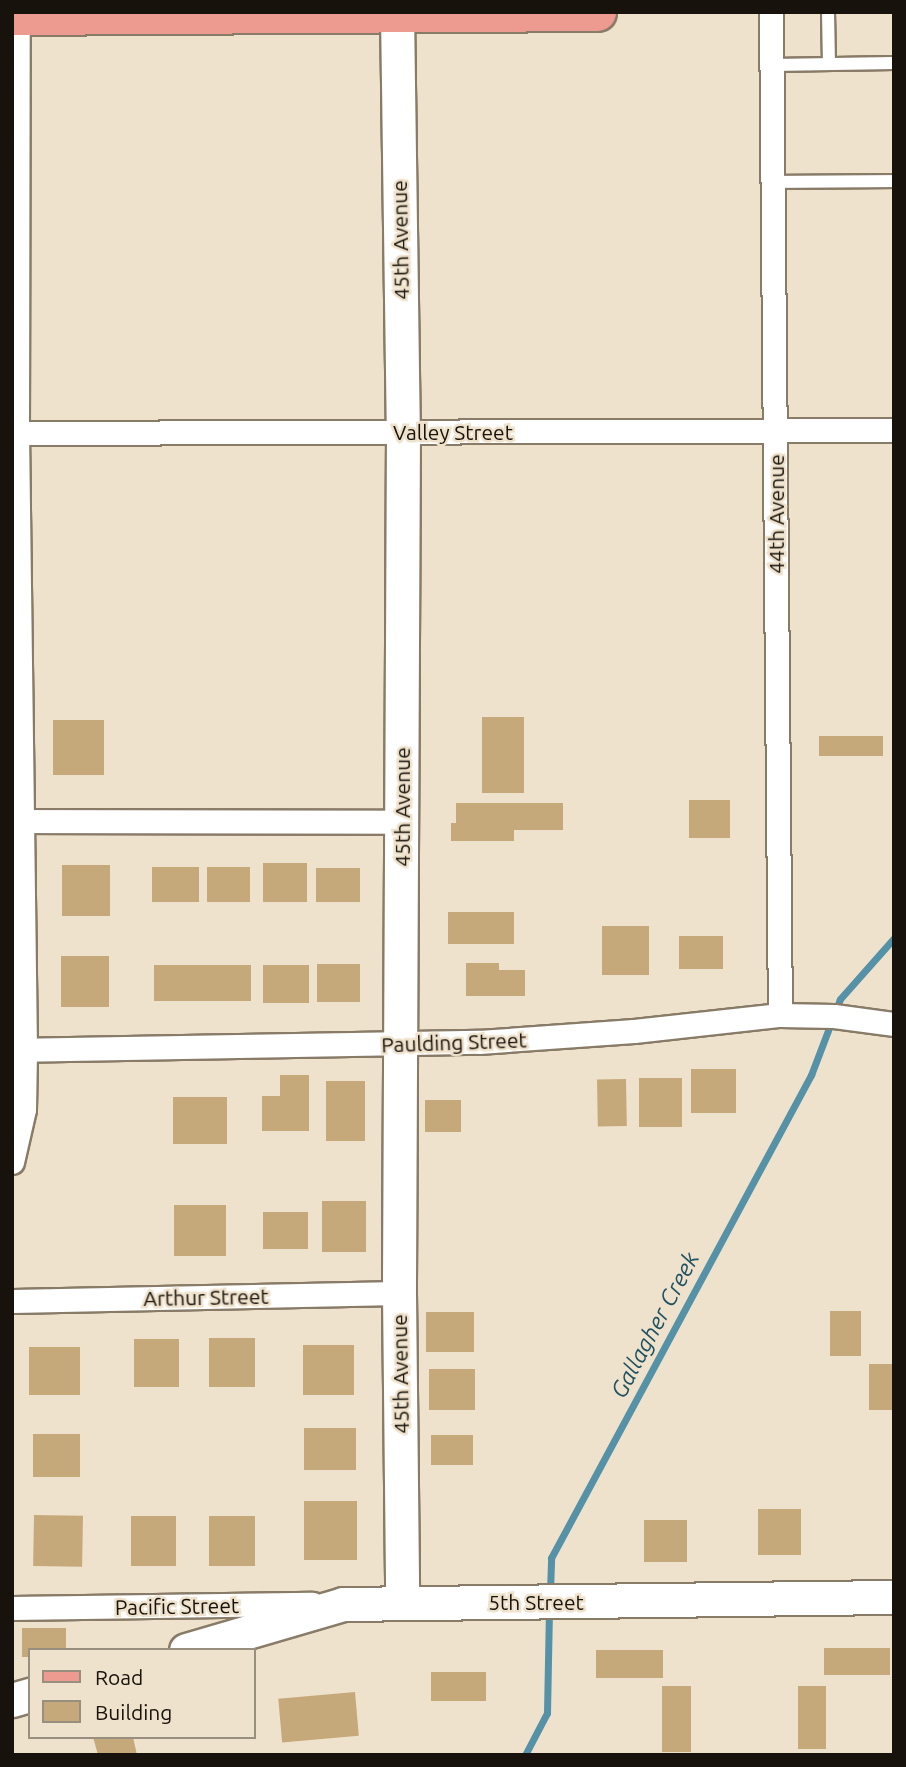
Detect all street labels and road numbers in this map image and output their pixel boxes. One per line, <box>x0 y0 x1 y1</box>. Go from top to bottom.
street label: 45th Avenue <box>386 180 414 300</box>
street label: Valley Street <box>393 419 513 445</box>
street label: 44th Avenue <box>763 454 789 574</box>
street label: 45th Avenue <box>389 747 415 867</box>
street label: Paulding Street <box>381 1027 527 1057</box>
street label: Arthur Street <box>143 1283 269 1311</box>
street label: 45th Avenue <box>386 1314 414 1434</box>
street label: 5th Street <box>488 1589 584 1615</box>
street label: Pacific Street <box>115 1592 239 1620</box>

